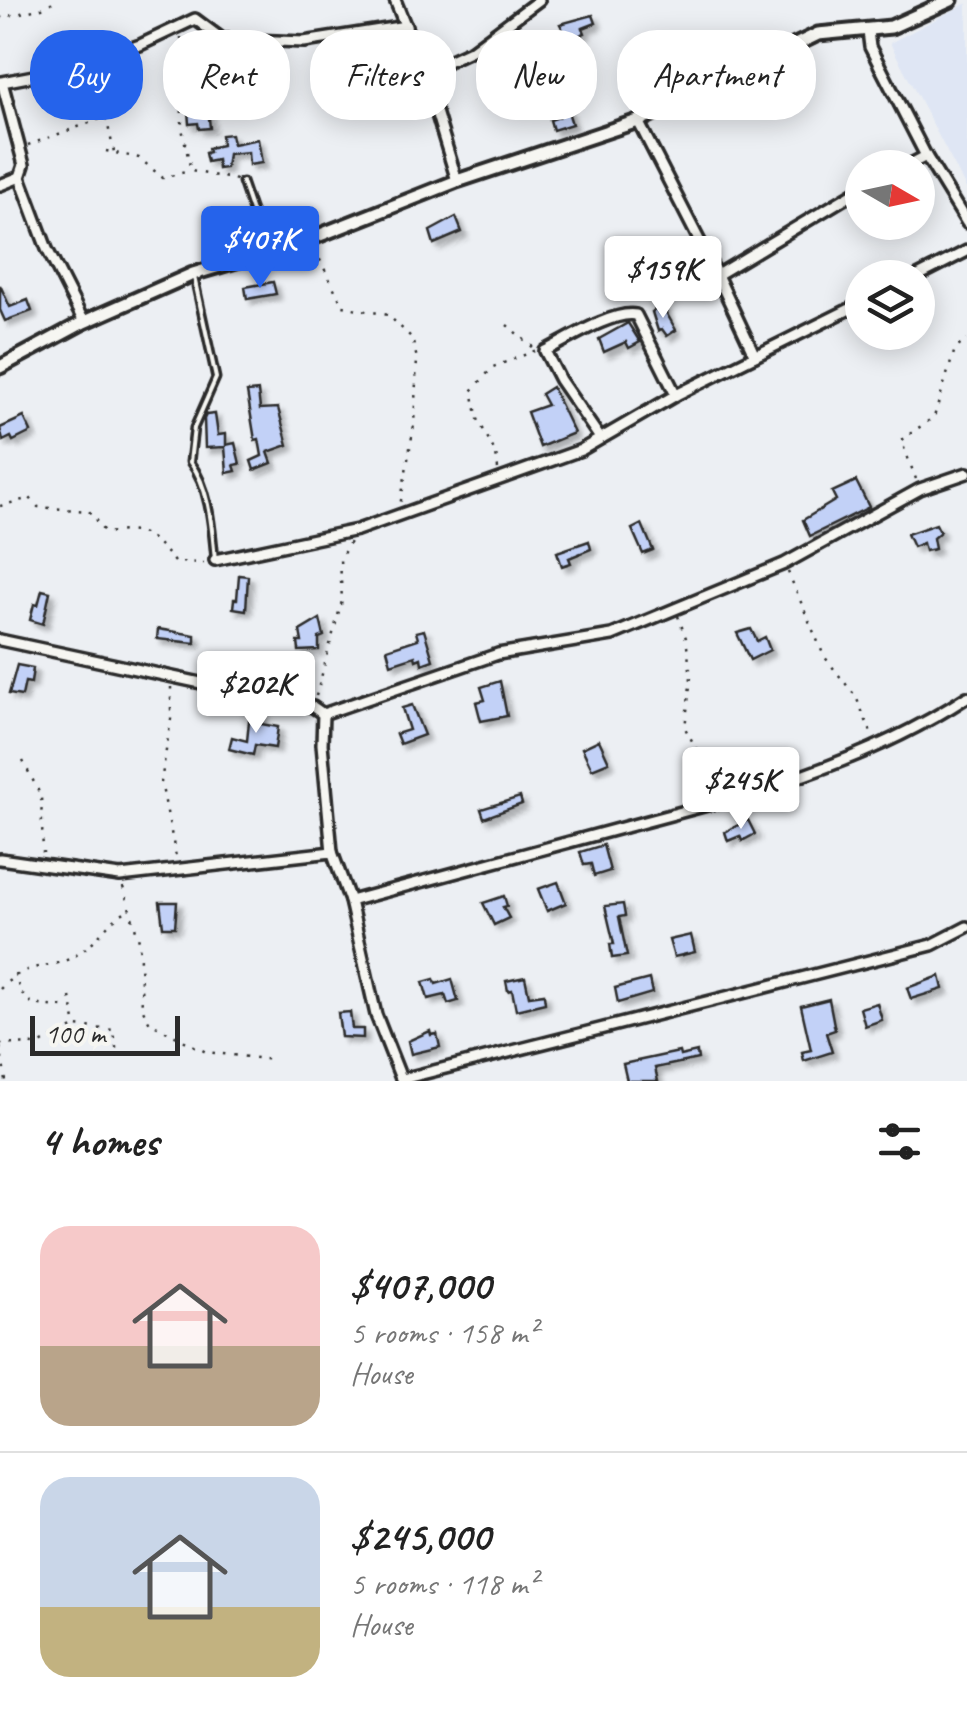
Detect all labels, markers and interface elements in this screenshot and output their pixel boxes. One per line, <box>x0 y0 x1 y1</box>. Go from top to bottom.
chip: Buy <box>30 30 143 120</box>
chip: Rent <box>163 30 290 120</box>
chip: Filters <box>310 30 456 120</box>
chip: New <box>476 30 597 120</box>
chip: Apartment <box>617 30 816 120</box>
north arrow <box>845 150 935 240</box>
map controls <box>845 150 935 350</box>
pin: $407K <box>190 206 330 291</box>
text: $407K <box>223 218 297 259</box>
pin: $159K <box>593 236 733 321</box>
text: $159K <box>627 248 699 289</box>
button: layers <box>845 260 935 350</box>
pin: $202K <box>186 651 326 736</box>
text: $202K <box>219 663 293 704</box>
pin: $245K <box>671 747 811 832</box>
text: $245K <box>704 759 778 800</box>
scale bar <box>30 1011 180 1056</box>
text: 100 m <box>45 1016 105 1051</box>
icon: filters <box>872 1114 927 1169</box>
text: 4 homes <box>40 1115 159 1168</box>
text: $407,000 <box>350 1259 490 1312</box>
icon: home <box>120 1266 240 1386</box>
text: 5 rooms · 158 m² <box>350 1312 537 1353</box>
text: House <box>350 1353 412 1394</box>
text: $245,000 <box>350 1510 490 1563</box>
icon: home <box>120 1517 240 1637</box>
text: 5 rooms · 118 m² <box>350 1563 537 1604</box>
text: House <box>350 1604 412 1645</box>

